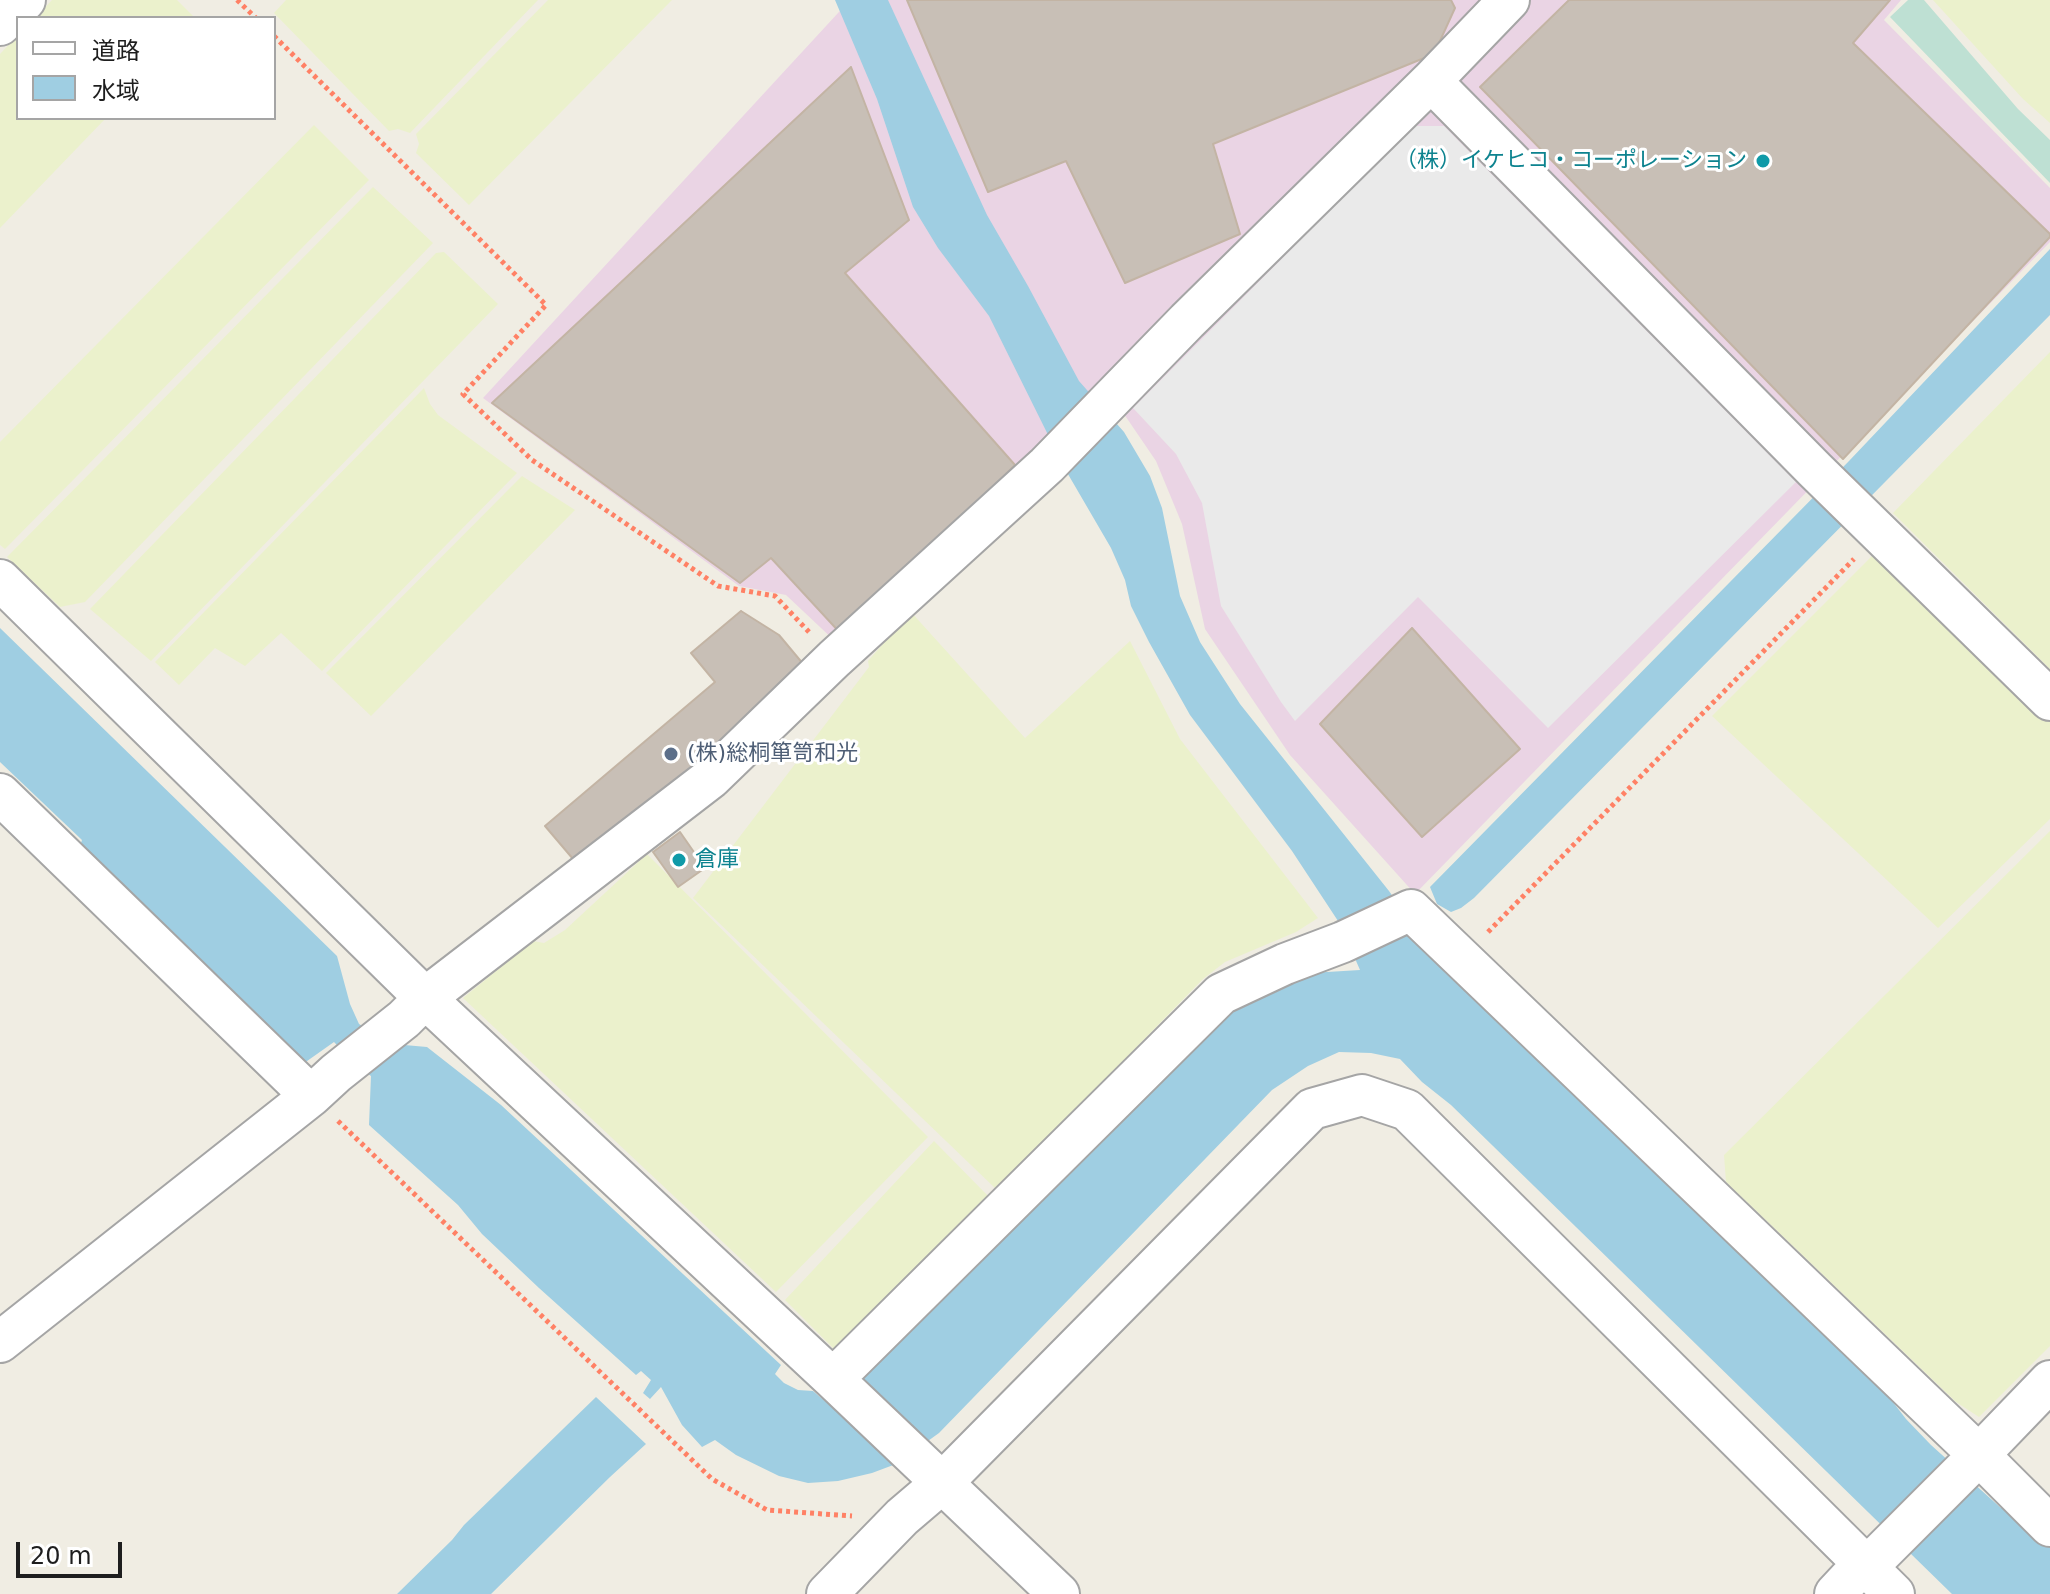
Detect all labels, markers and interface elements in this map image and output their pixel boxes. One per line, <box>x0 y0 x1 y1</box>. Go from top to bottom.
legend <box>16 16 276 120</box>
text: 道路 <box>92 37 140 65</box>
text: 水域 <box>92 77 140 105</box>
place label: （株）イケヒコ・コーポレーション <box>1395 148 1747 174</box>
marker: （株）イケヒコ・コーポレーション <box>1754 152 1772 170</box>
place label: (株)総桐箪笥和光 <box>687 741 858 767</box>
marker: (株)総桐箪笥和光 <box>662 745 680 763</box>
place label: 倉庫 <box>695 847 739 873</box>
marker: 倉庫 <box>670 851 688 869</box>
scale bar <box>20 1526 126 1576</box>
text: 20 m <box>30 1542 92 1570</box>

